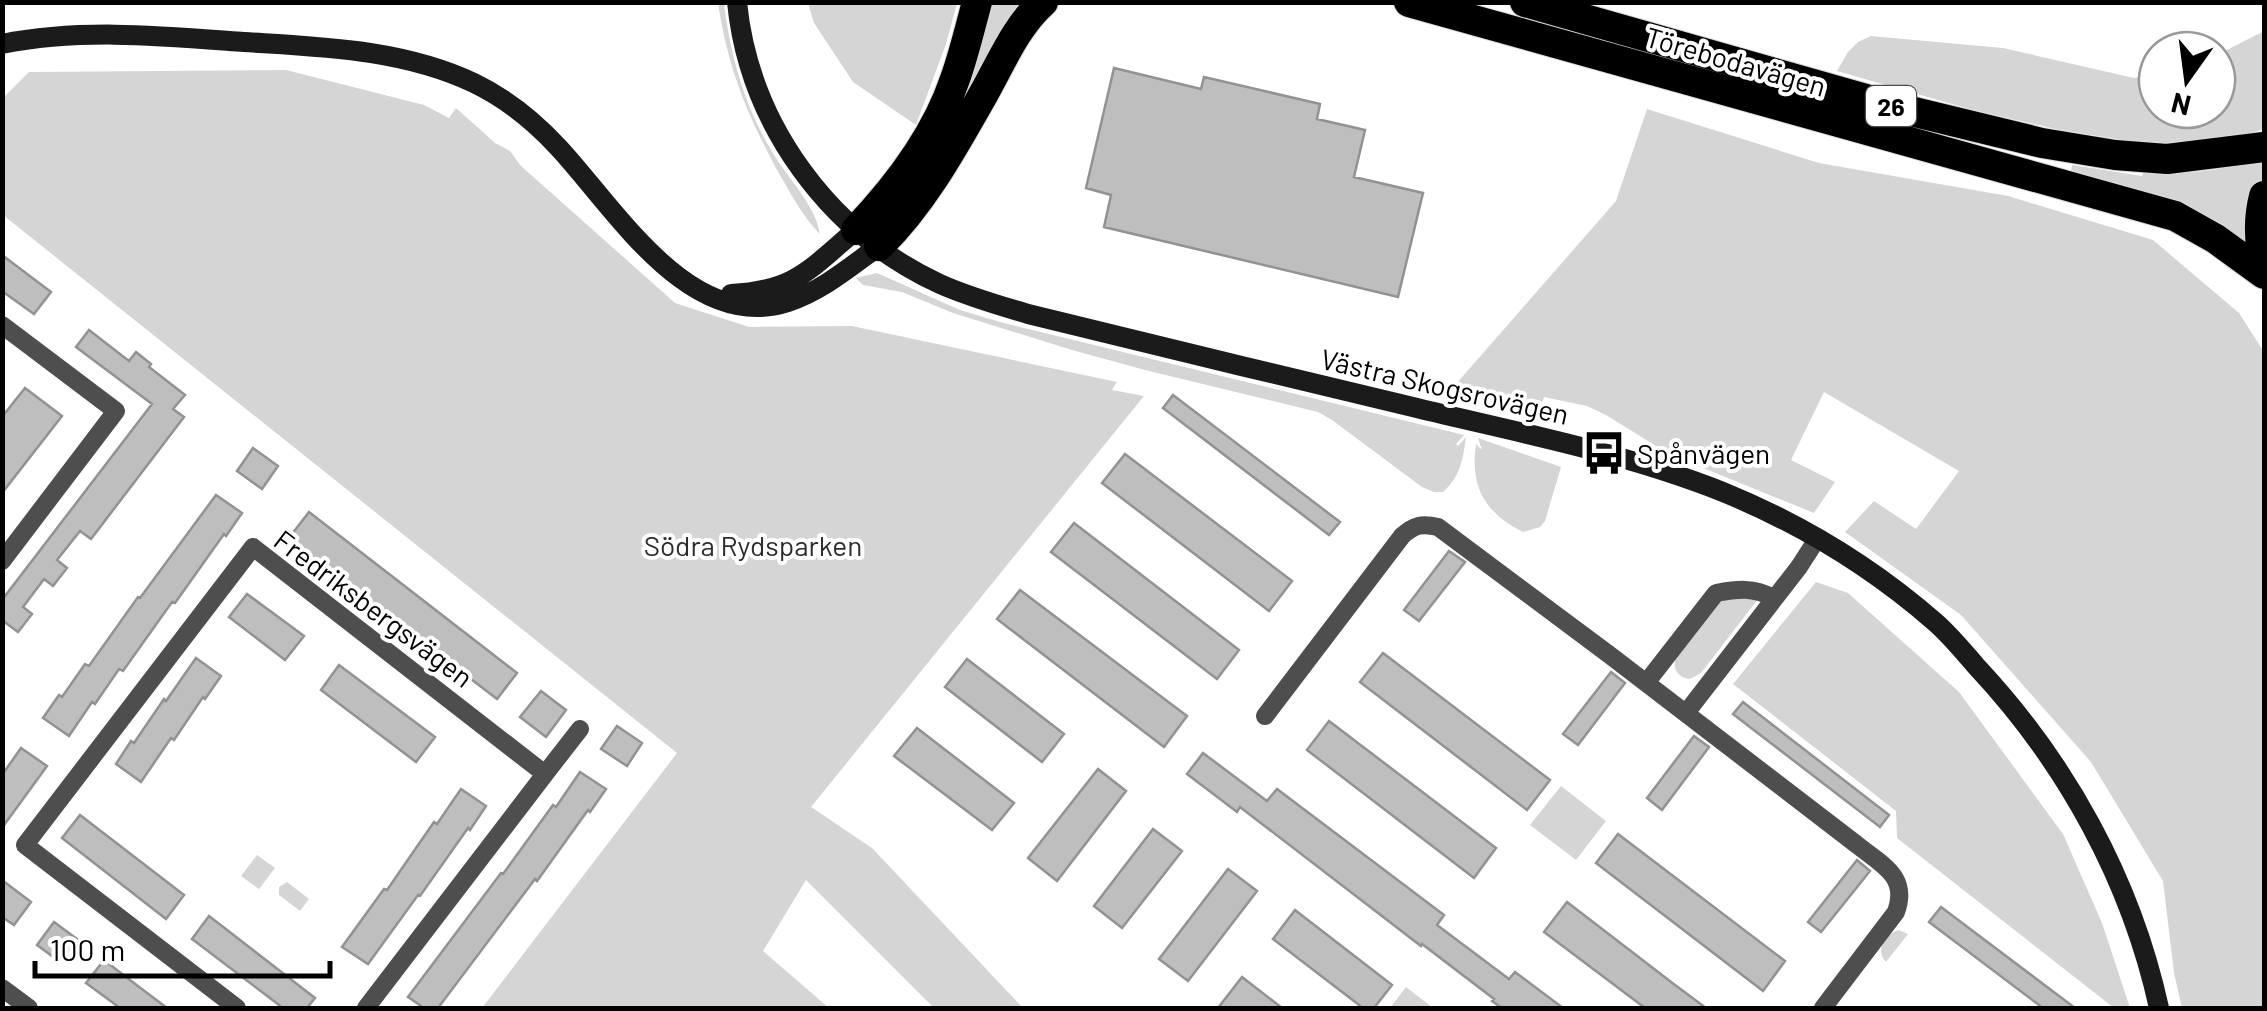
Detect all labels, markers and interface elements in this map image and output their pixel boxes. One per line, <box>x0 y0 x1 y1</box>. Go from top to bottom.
street label: Törebodavägen <box>1642 19 1830 103</box>
north arrow <box>2137 30 2237 130</box>
road number: 26 <box>1866 86 1916 126</box>
text: N <box>2168 86 2194 124</box>
street label: Västra Skogsrovägen <box>1318 341 1572 431</box>
bus stop icon: Spånvägen <box>1580 429 1628 477</box>
place label: Spånvägen <box>1637 436 1770 470</box>
street label: Fredriksbergsvägen <box>268 522 480 694</box>
park label: Södra Rydsparken <box>644 528 862 562</box>
scale bar <box>35 916 330 978</box>
text: 100 m <box>50 931 125 967</box>

